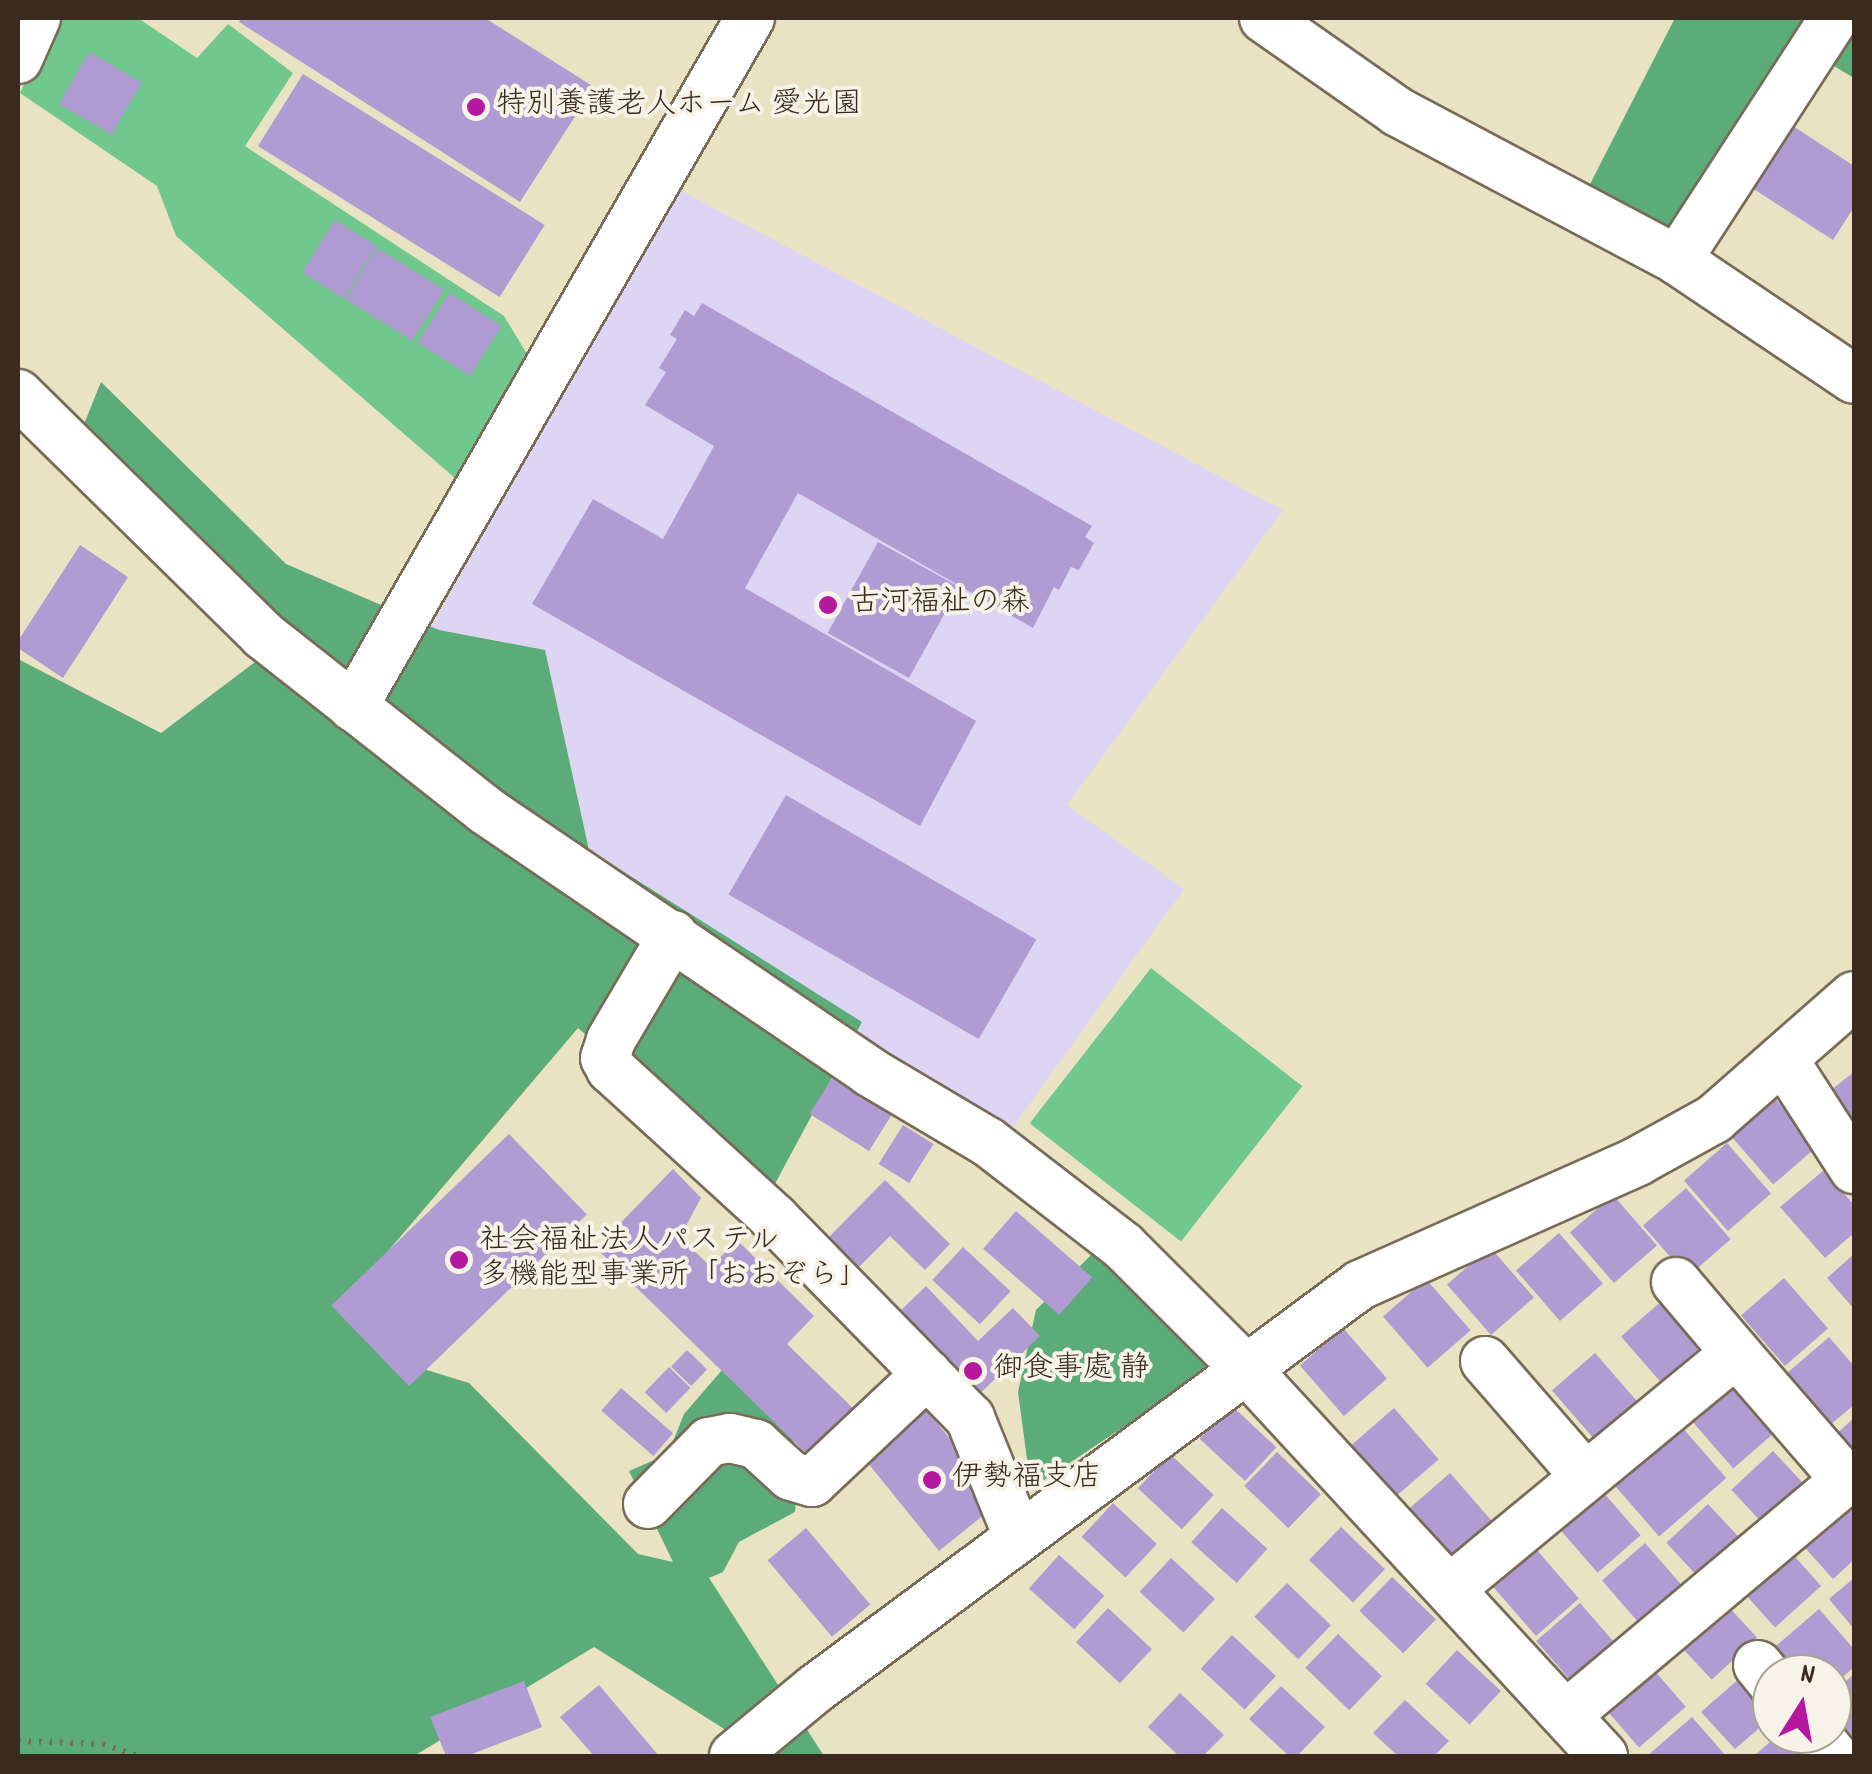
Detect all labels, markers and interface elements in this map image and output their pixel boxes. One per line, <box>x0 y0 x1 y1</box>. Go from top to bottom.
place label: 特別養護老人ホーム 愛光園 <box>496 89 863 125</box>
marker: 特別養護老人ホーム 愛光園 <box>465 96 487 118</box>
place label: 古河福祉の森 <box>850 587 1030 623</box>
marker: 古河福祉の森 <box>815 592 841 618</box>
place label: 社会福祉法人パステル 多機能型事業所「おおぞら」 <box>479 1225 869 1296</box>
marker: 社会福祉法人パステル 多機能型事業所「おおぞら」 <box>448 1249 470 1271</box>
place label: 御食事處 静 <box>993 1353 1150 1389</box>
marker: 御食事處 静 <box>962 1360 984 1382</box>
place label: 伊勢福支店 <box>952 1462 1102 1498</box>
marker: 伊勢福支店 <box>921 1469 943 1491</box>
north arrow <box>1752 1654 1852 1754</box>
text: N <box>1797 1656 1818 1697</box>

